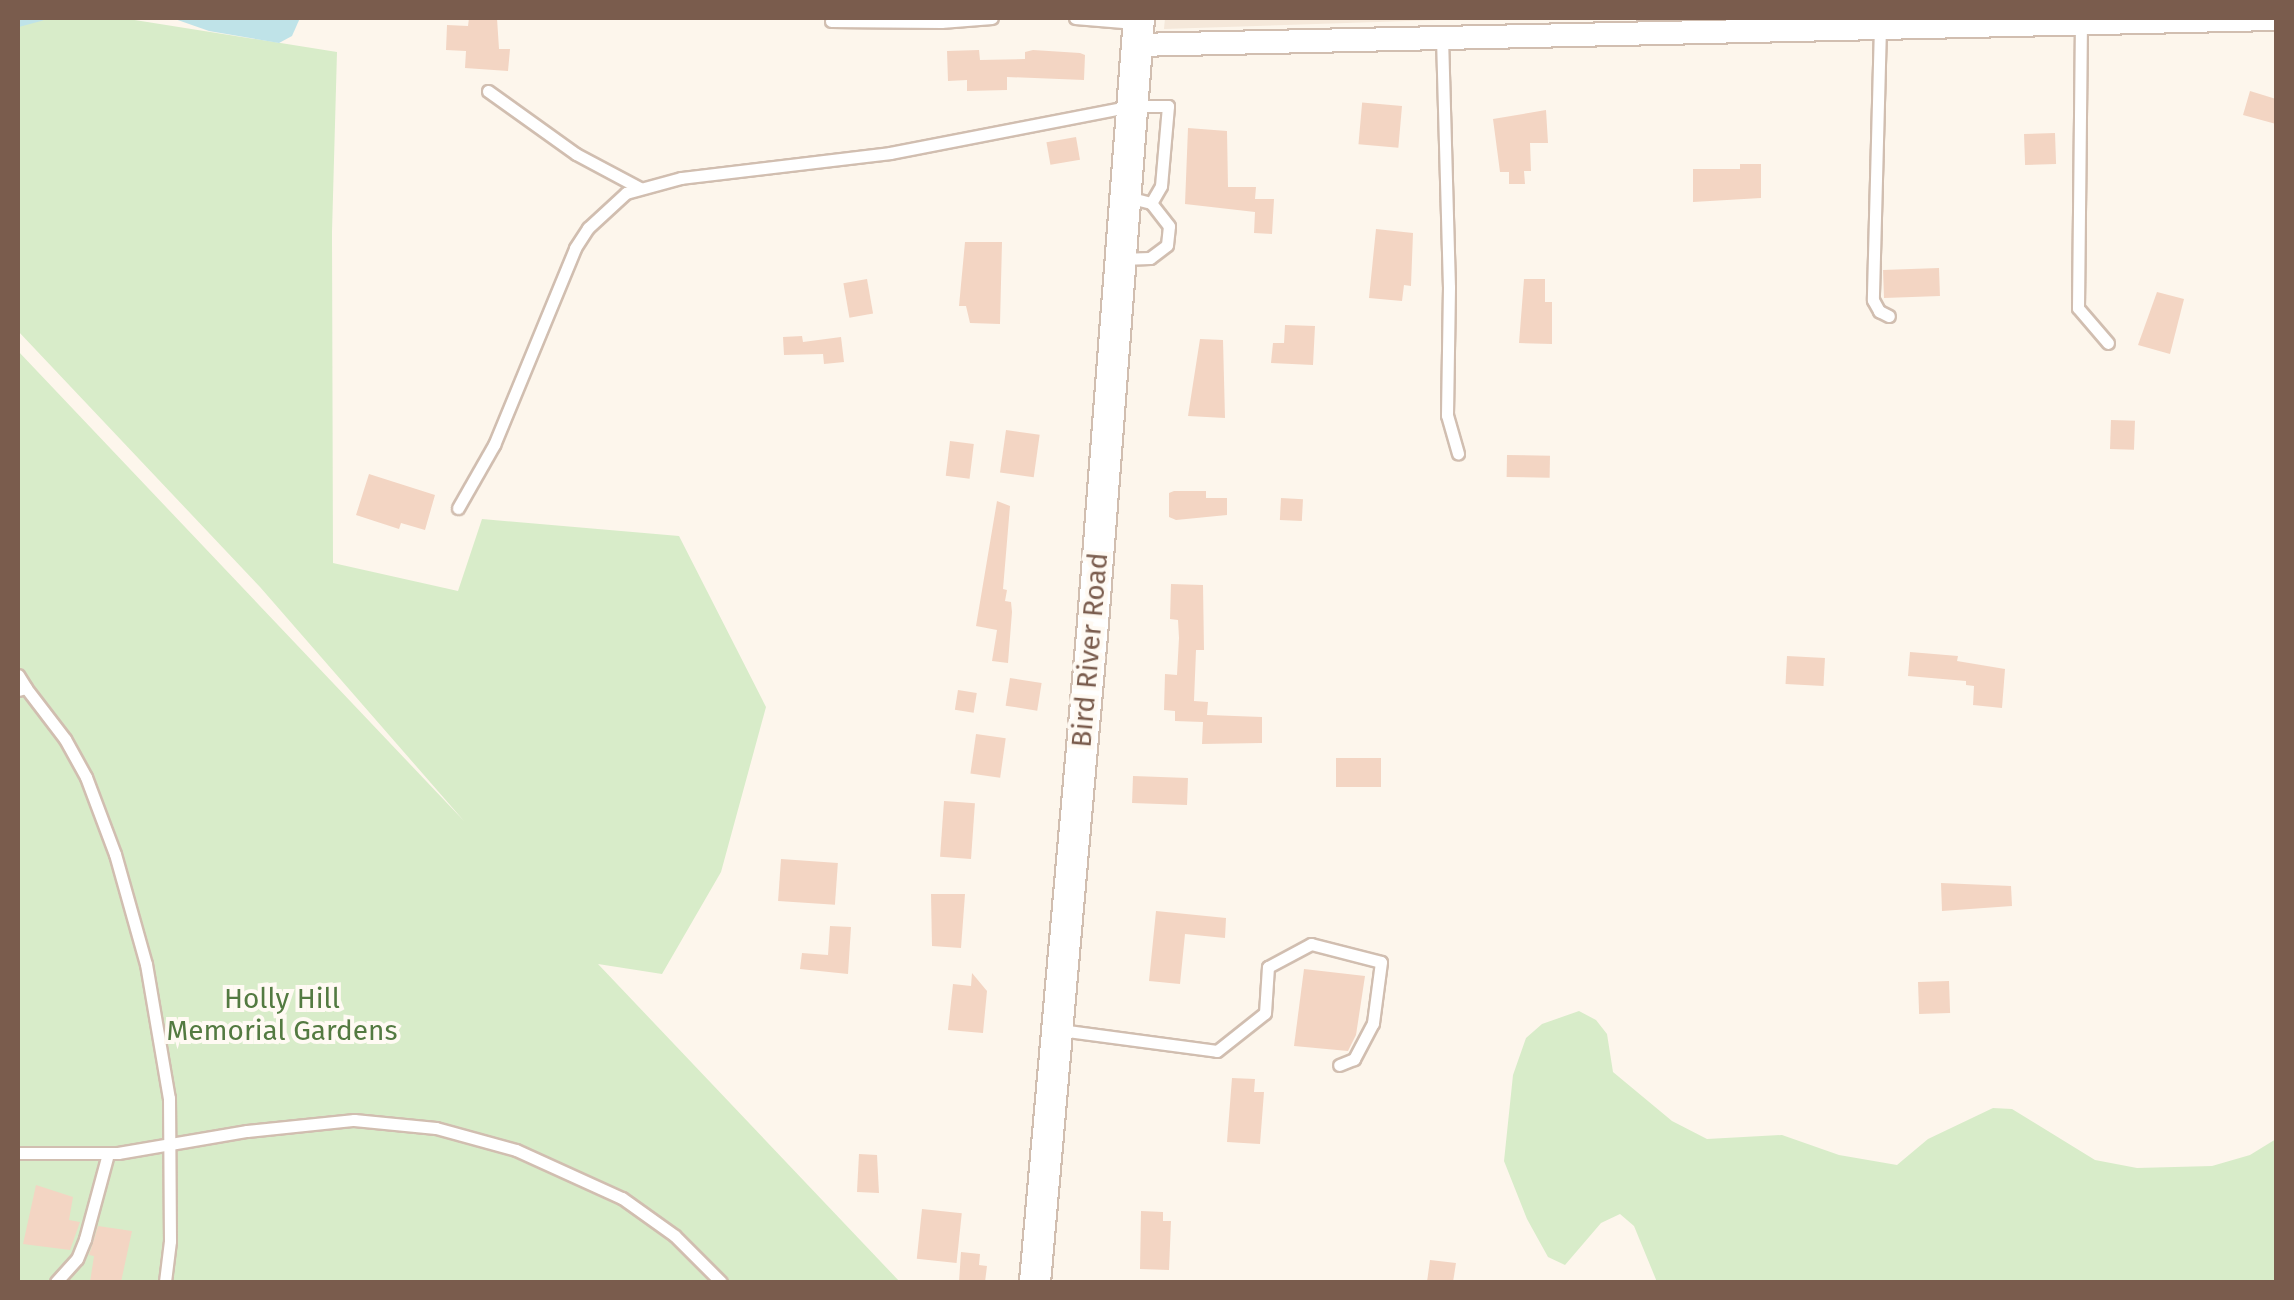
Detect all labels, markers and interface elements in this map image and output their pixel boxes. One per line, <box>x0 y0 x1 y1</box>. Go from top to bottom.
street label: Bird River Road <box>1065 551 1115 749</box>
park label: Holly Hill Memorial Gardens <box>166 982 398 1048</box>

